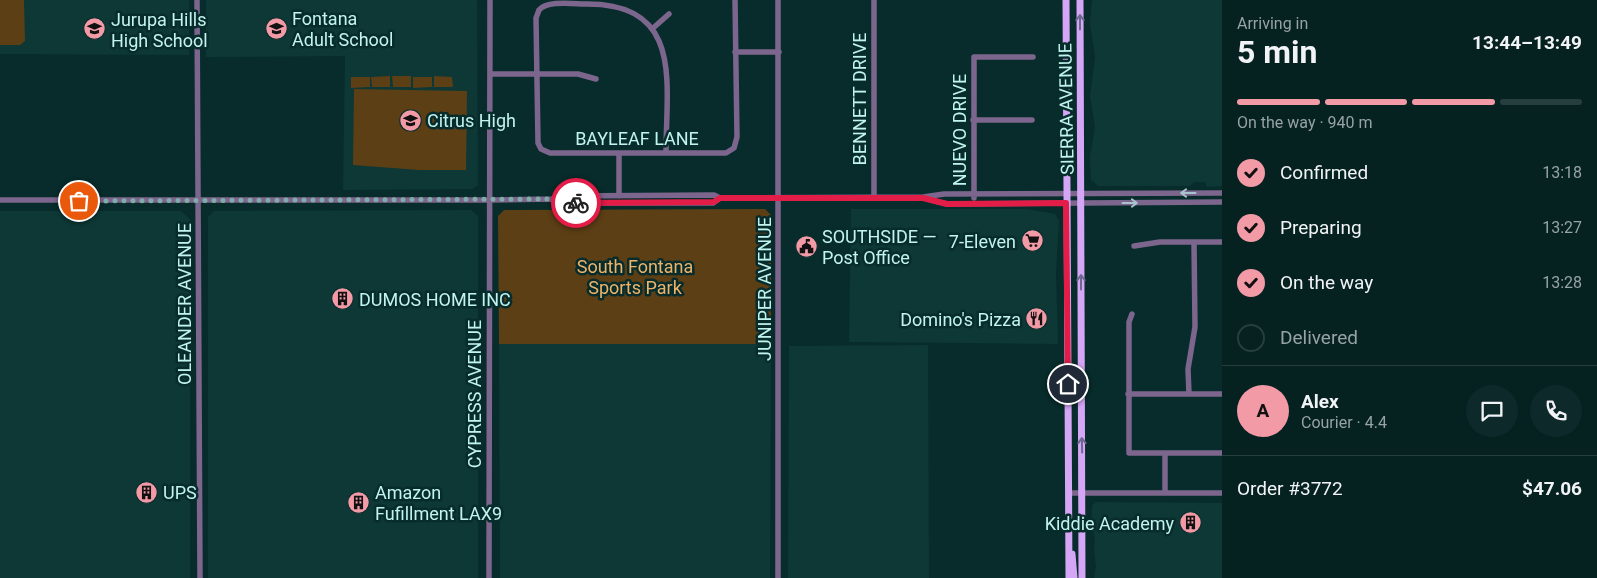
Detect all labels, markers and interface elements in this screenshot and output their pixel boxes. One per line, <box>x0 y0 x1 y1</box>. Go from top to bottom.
place label: Fontana Adult School <box>292 8 393 50</box>
place label: Jurupa Hills High School <box>111 9 208 51</box>
text: Arriving in <box>1237 14 1308 33</box>
one-way arrow <box>1075 15 1085 31</box>
school or university icon: Fontana Adult School <box>264 16 288 40</box>
school or university icon: Jurupa Hills High School <box>83 17 107 41</box>
text: 13:44–13:49 <box>1472 31 1582 54</box>
street label: BENNETT DRIVE <box>849 33 870 165</box>
text: 5 min <box>1237 33 1317 71</box>
street label: SIERRA AVENUE <box>1054 43 1078 175</box>
street label: NUEVO DRIVE <box>949 74 970 186</box>
school or university icon: Citrus High <box>399 108 423 132</box>
place label: Citrus High <box>427 110 516 131</box>
text: On the way · 940 m <box>1237 113 1373 132</box>
street label: BAYLEAF LANE <box>575 128 699 149</box>
icon: check <box>1237 159 1265 187</box>
text: Confirmed <box>1280 161 1368 184</box>
text: 13:18 <box>1542 163 1582 182</box>
courier <box>551 178 601 228</box>
pin <box>58 180 100 222</box>
icon: bag <box>65 187 93 215</box>
one-way arrow <box>1180 188 1196 198</box>
icon: bike <box>562 189 590 217</box>
one-way arrow <box>1122 198 1138 208</box>
icon: check <box>1237 214 1265 242</box>
text: Preparing <box>1280 216 1362 239</box>
street label: JUNIPER AVENUE <box>754 217 775 361</box>
text: 13:27 <box>1542 218 1582 237</box>
street label: OLEANDER AVENUE <box>174 223 195 385</box>
place label: SOUTHSIDE — Post Office <box>822 226 936 268</box>
supermarket icon: 7-Eleven <box>1020 229 1044 253</box>
place label: 7-Eleven <box>949 231 1016 252</box>
public building icon: SOUTHSIDE — Post Office <box>794 234 818 258</box>
park label: South Fontana Sports Park <box>577 256 693 298</box>
icon: check <box>1237 269 1265 297</box>
text: On the way <box>1280 271 1373 294</box>
text: 13:28 <box>1542 273 1582 292</box>
one-way arrow <box>1076 274 1086 290</box>
building icon: DUMOS HOME INC <box>331 287 355 311</box>
place label: DUMOS HOME INC <box>359 289 511 310</box>
restaurant icon: Domino's Pizza <box>1025 307 1049 331</box>
place label: Domino's Pizza <box>900 309 1021 330</box>
street label: CYPRESS AVENUE <box>464 320 485 468</box>
text: Delivered <box>1280 326 1358 349</box>
pin <box>1047 363 1089 405</box>
icon: home <box>1054 370 1082 398</box>
button: chat <box>1466 385 1518 437</box>
button: phone <box>1530 385 1582 437</box>
text: Alex <box>1301 390 1339 413</box>
text: A <box>1257 399 1269 422</box>
text: Courier · 4.4 <box>1301 413 1387 432</box>
one-way arrow <box>1077 437 1087 453</box>
text: Order #3772 <box>1237 477 1343 500</box>
text: $47.06 <box>1522 477 1582 500</box>
building icon: UPS <box>135 480 159 504</box>
place label: UPS <box>163 482 197 503</box>
place label: Amazon Fufillment LAX9 <box>375 482 502 524</box>
building icon: Amazon Fufillment LAX9 <box>347 490 371 514</box>
building icon: Kiddie Academy <box>1178 511 1202 535</box>
place label: Kiddie Academy <box>1045 513 1174 534</box>

